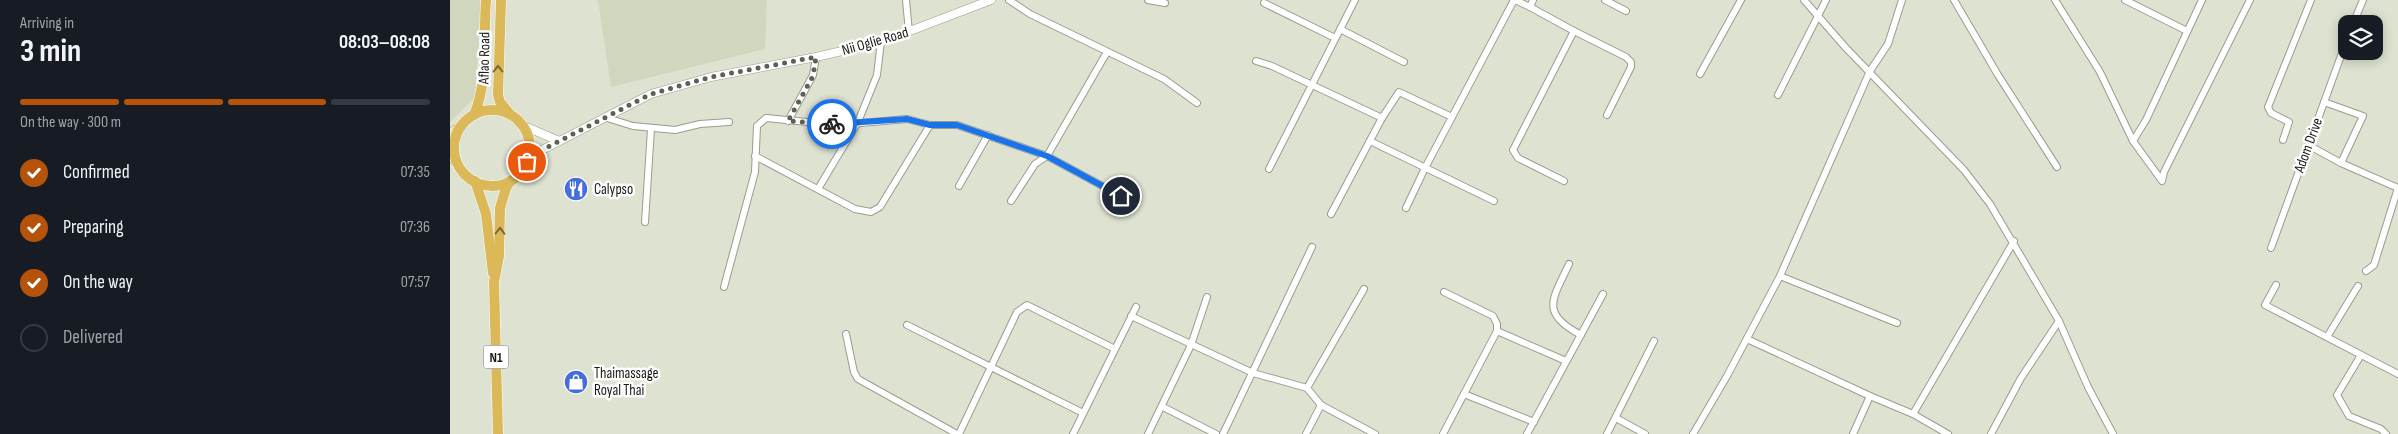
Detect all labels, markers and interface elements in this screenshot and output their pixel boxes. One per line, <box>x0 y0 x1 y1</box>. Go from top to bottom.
text: Arriving in <box>20 14 74 33</box>
map controls <box>2338 15 2383 60</box>
button: layers <box>2338 15 2383 60</box>
street label: Nii Oglie Road <box>840 23 911 60</box>
text: 08:03–08:08 <box>339 31 430 54</box>
text: 3 min <box>20 32 81 71</box>
street label: Aflao Road <box>475 32 494 85</box>
one-way arrow <box>493 65 503 72</box>
courier <box>807 99 857 149</box>
icon: bike <box>818 110 846 138</box>
text: On the way · 300 m <box>20 113 121 132</box>
street label: Adom Drive <box>2289 115 2327 176</box>
pin <box>506 141 548 183</box>
icon: bag <box>513 148 541 176</box>
icon: check <box>20 159 48 187</box>
text: Confirmed <box>63 161 130 184</box>
text: 07:35 <box>400 163 430 182</box>
pin <box>1100 175 1142 217</box>
restaurant icon: Calypso <box>563 176 589 202</box>
place label: Calypso <box>594 180 633 199</box>
icon: home <box>1107 182 1135 210</box>
icon: check <box>20 214 48 242</box>
text: Preparing <box>63 216 124 239</box>
text: 07:36 <box>400 218 430 237</box>
one-way arrow <box>495 227 505 234</box>
icon: check <box>20 269 48 297</box>
text: On the way <box>63 271 133 294</box>
text: 07:57 <box>401 273 430 292</box>
text: Delivered <box>63 326 123 349</box>
road number: N1 <box>484 346 508 368</box>
place label: Thaimassage Royal Thai <box>594 364 659 400</box>
shop icon: Thaimassage Royal Thai <box>563 369 589 395</box>

